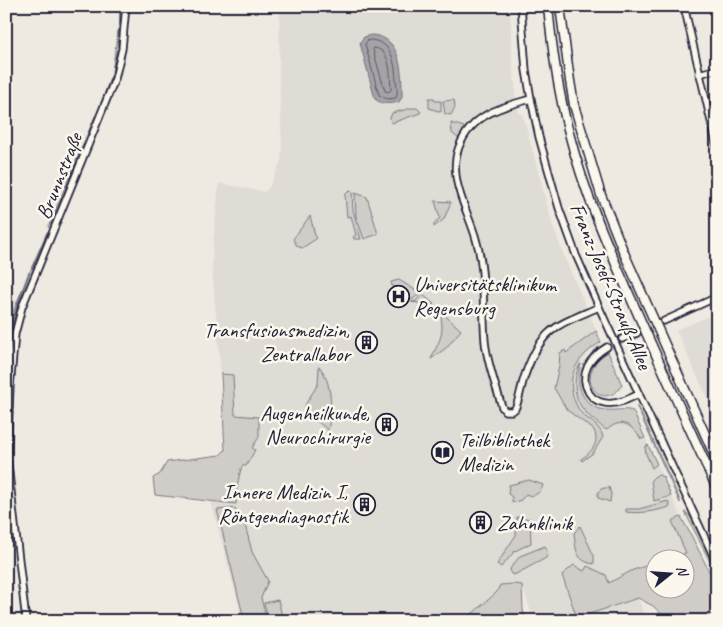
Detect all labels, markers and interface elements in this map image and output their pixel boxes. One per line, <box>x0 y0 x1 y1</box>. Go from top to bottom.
street label: Brunnstraße <box>30 127 89 223</box>
street label: Franz-Josef-Strauß-Allee <box>564 199 658 374</box>
place label: Universitätsklinikum Regensburg <box>414 271 558 321</box>
hospital icon: Universitätsklinikum Regensburg <box>386 284 410 308</box>
place label: Transfusionsmedizin, Zentrallabor <box>204 317 352 367</box>
building icon: Transfusionsmedizin, Zentrallabor <box>354 330 378 354</box>
place label: Augenheilkunde, Neurochirurgie <box>260 400 372 450</box>
building icon: Augenheilkunde, Neurochirurgie <box>374 413 398 437</box>
place label: Teilbibliothek Medizin <box>459 427 551 477</box>
library icon: Teilbibliothek Medizin <box>431 440 455 464</box>
place label: Innere Medizin I, Röntgendiagnostik <box>218 479 350 529</box>
building icon: Innere Medizin I, Röntgendiagnostik <box>352 492 376 516</box>
place label: Zahnklinik <box>497 510 573 536</box>
building icon: Zahnklinik <box>469 511 493 535</box>
north arrow <box>646 550 696 600</box>
text: N <box>673 564 692 579</box>

